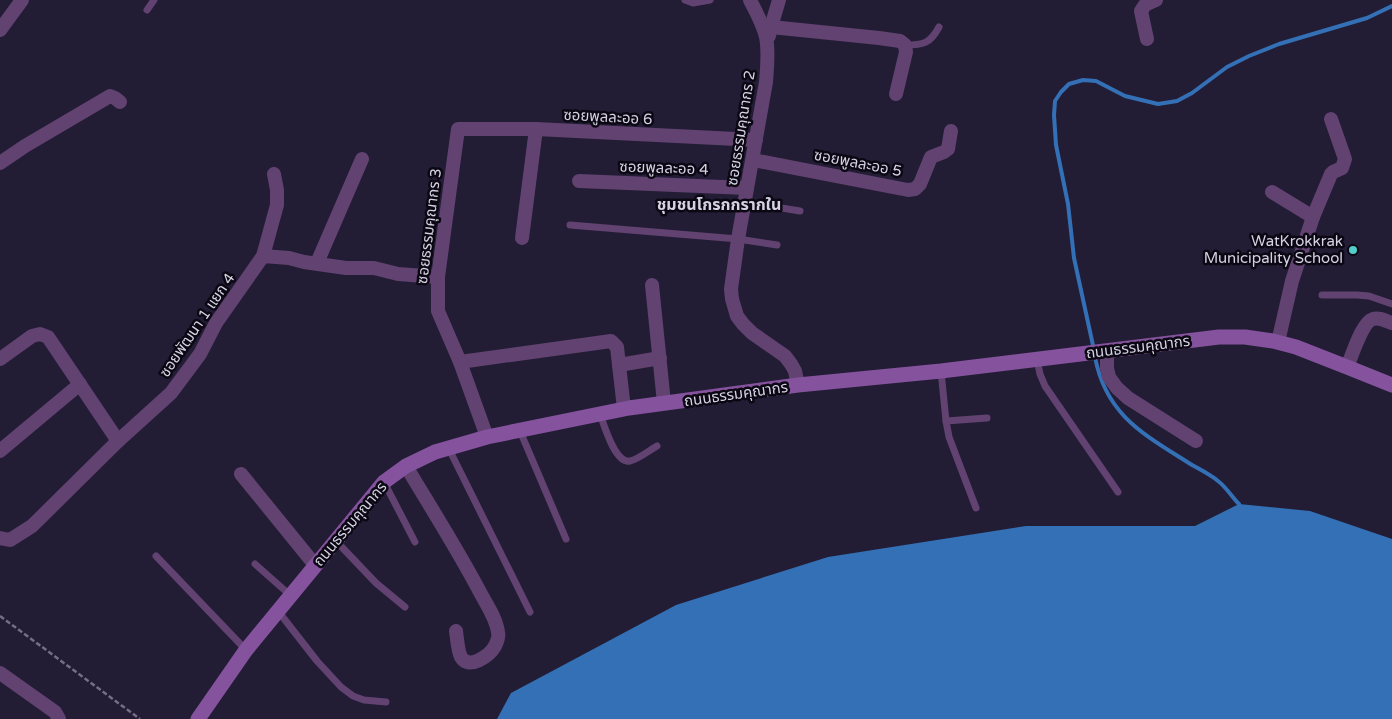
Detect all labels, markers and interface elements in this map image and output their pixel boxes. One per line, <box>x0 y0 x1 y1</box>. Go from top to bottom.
street label: ซอยธรรมคุณากร 2 <box>723 69 759 187</box>
street label: ซอยพูลละออ 6 <box>563 106 653 128</box>
street label: ซอยพูลละออ 5 <box>813 146 903 180</box>
street label: ซอยพูลละออ 4 <box>619 157 709 179</box>
street label: ซอยธรรมคุณากร 3 <box>413 167 445 285</box>
district label: ชุมชนโกรกกรากใน <box>657 195 781 215</box>
place label: WatKrokkrak Municipality School <box>1204 232 1343 267</box>
marker: WatKrokkrak Municipality School <box>1347 244 1359 256</box>
street label: ซอยพัฒนา 1 แยก 4 <box>156 270 238 380</box>
street label: ถนนธรรมคุณากร <box>1085 332 1191 362</box>
street label: ถนนธรรมคุณากร <box>683 378 789 410</box>
street label: ถนนธรรมคุณากร <box>309 478 391 570</box>

